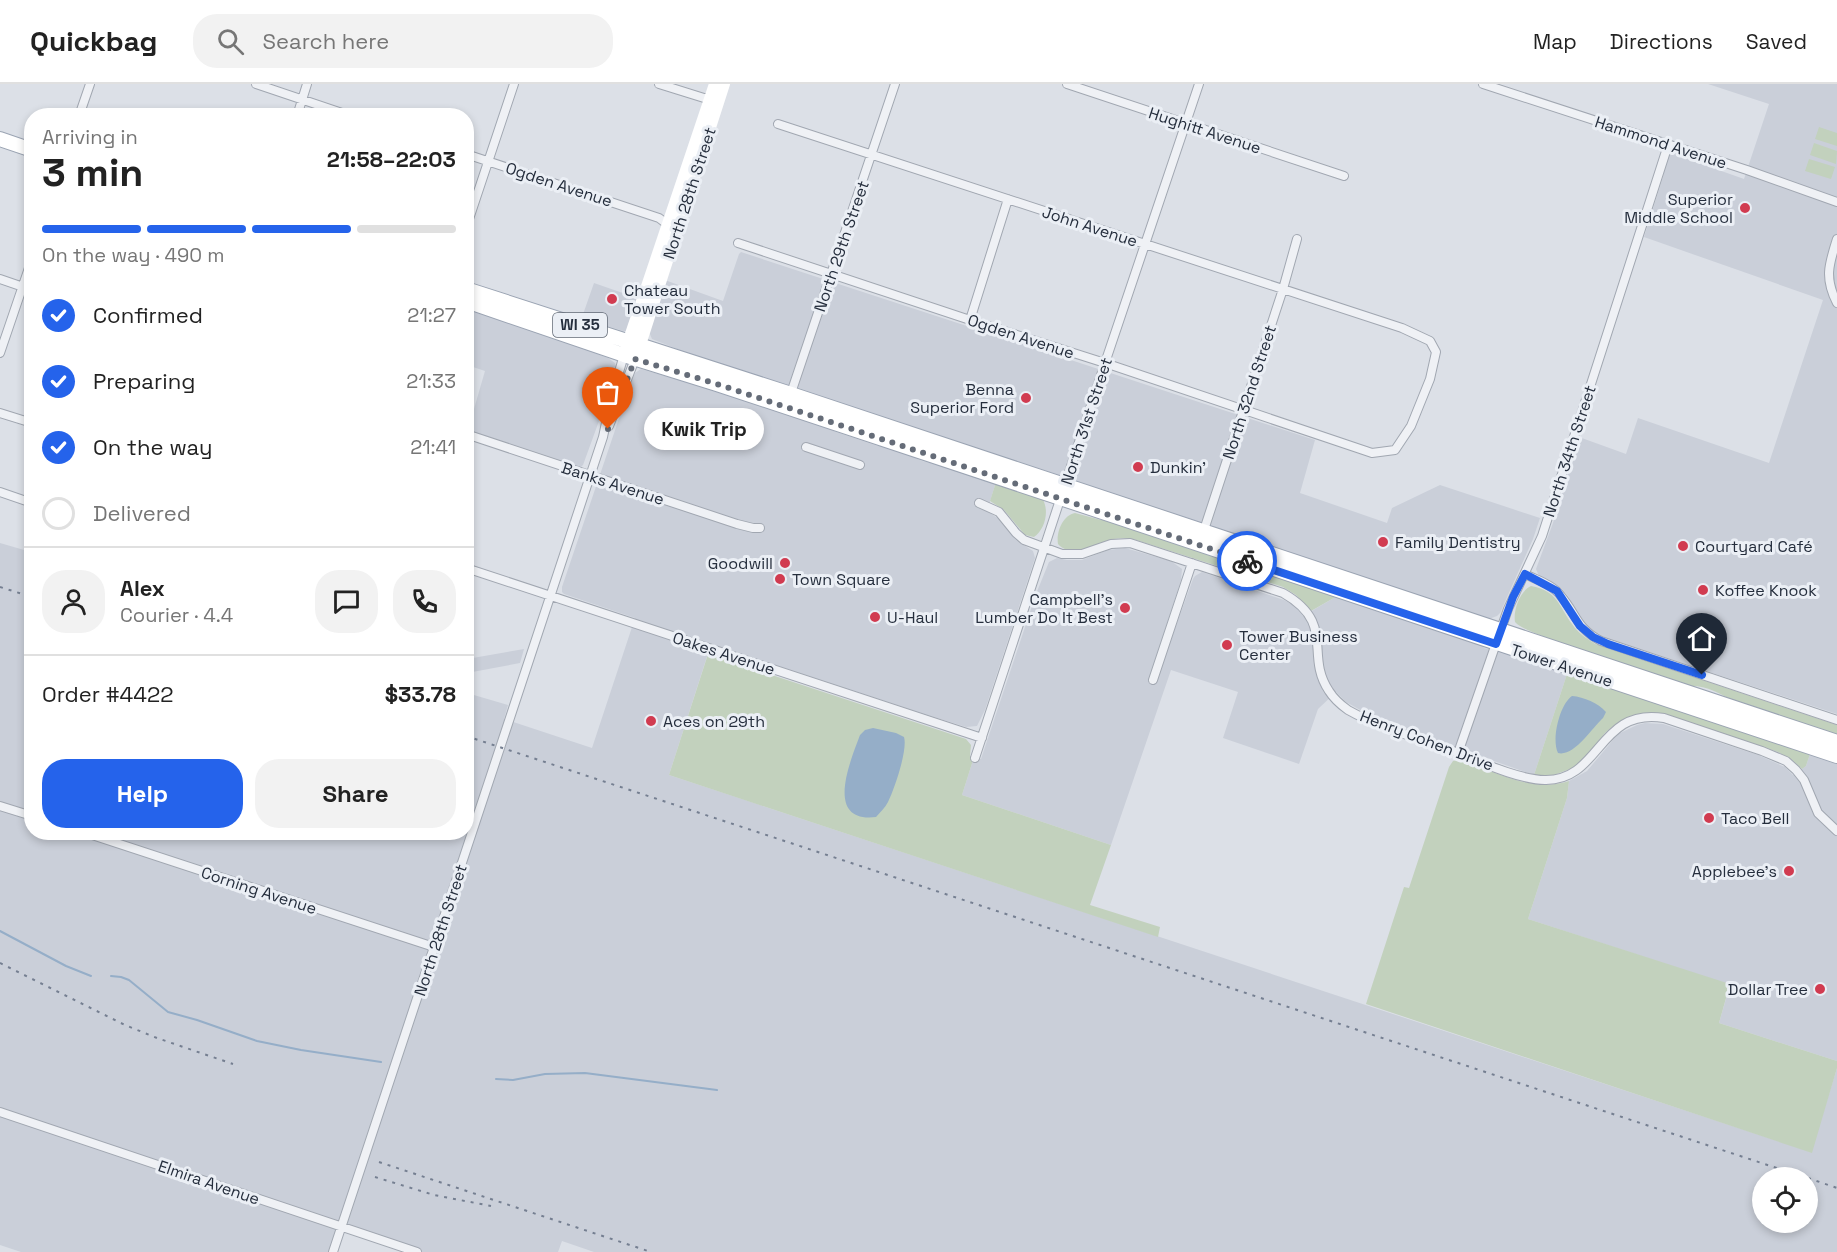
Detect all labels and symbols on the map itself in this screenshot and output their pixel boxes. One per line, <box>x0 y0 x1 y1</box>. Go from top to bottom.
street label: Hughitt Avenue <box>1146 102 1264 159</box>
street label: Hammond Avenue <box>1592 111 1730 174</box>
street label: North 28th Street <box>658 124 721 262</box>
street label: Ogden Avenue <box>503 157 615 212</box>
street label: North 29th Street <box>809 178 874 315</box>
place label: Superior Middle School <box>1624 189 1733 228</box>
street label: John Avenue <box>1040 201 1140 252</box>
marker: Superior Middle School <box>1738 201 1752 215</box>
place label: Chateau Tower South <box>624 280 720 319</box>
marker: Chateau Tower South <box>605 292 619 306</box>
street label: Ogden Avenue <box>965 309 1077 364</box>
road number: WI 35 <box>553 313 607 337</box>
street label: North 32nd Street <box>1218 322 1281 462</box>
street label: North 31st Street <box>1056 355 1117 487</box>
pin <box>582 367 633 429</box>
place label: Benna Superior Ford <box>910 379 1014 418</box>
street label: North 34th Street <box>1538 382 1601 520</box>
marker: Benna Superior Ford <box>1019 391 1033 405</box>
callout: Kwik Trip <box>644 408 764 450</box>
street label: Banks Avenue <box>559 457 667 510</box>
place label: Dunkin' <box>1150 457 1206 478</box>
marker: Dunkin' <box>1131 460 1145 474</box>
courier <box>1217 531 1277 591</box>
place label: Family Dentistry <box>1395 532 1521 553</box>
marker: Family Dentistry <box>1376 535 1390 549</box>
place label: Courtyard Café <box>1695 536 1813 557</box>
marker: Courtyard Café <box>1676 539 1690 553</box>
place label: Goodwill <box>708 553 773 574</box>
marker: Goodwill <box>778 556 792 570</box>
place label: Town Square <box>792 569 891 590</box>
marker: Town Square <box>773 572 787 586</box>
place label: Koffee Knook <box>1715 580 1817 601</box>
marker: Koffee Knook <box>1696 583 1710 597</box>
place label: Campbell's Lumber Do It Best <box>975 589 1113 628</box>
marker: Campbell's Lumber Do It Best <box>1118 601 1132 615</box>
place label: U-Haul <box>887 607 938 628</box>
marker: U-Haul <box>868 610 882 624</box>
pin <box>1676 613 1727 675</box>
place label: Tower Business Center <box>1239 626 1358 665</box>
street label: Oakes Avenue <box>670 627 778 680</box>
marker: Tower Business Center <box>1220 638 1234 652</box>
street label: Tower Avenue <box>1508 639 1616 692</box>
street label: Henry Cohen Drive <box>1357 705 1497 776</box>
place label: Aces on 29th <box>663 711 765 732</box>
marker: Aces on 29th <box>644 714 658 728</box>
place label: Taco Bell <box>1721 808 1789 829</box>
marker: Taco Bell <box>1702 811 1716 825</box>
street label: North 28th Street <box>409 861 472 999</box>
place label: Applebee's <box>1692 861 1777 882</box>
street label: Corning Avenue <box>198 862 319 919</box>
marker: Applebee's <box>1782 864 1796 878</box>
place label: Dollar Tree <box>1728 979 1808 1000</box>
marker: Dollar Tree <box>1813 982 1827 996</box>
street label: Elmira Avenue <box>155 1155 262 1210</box>

